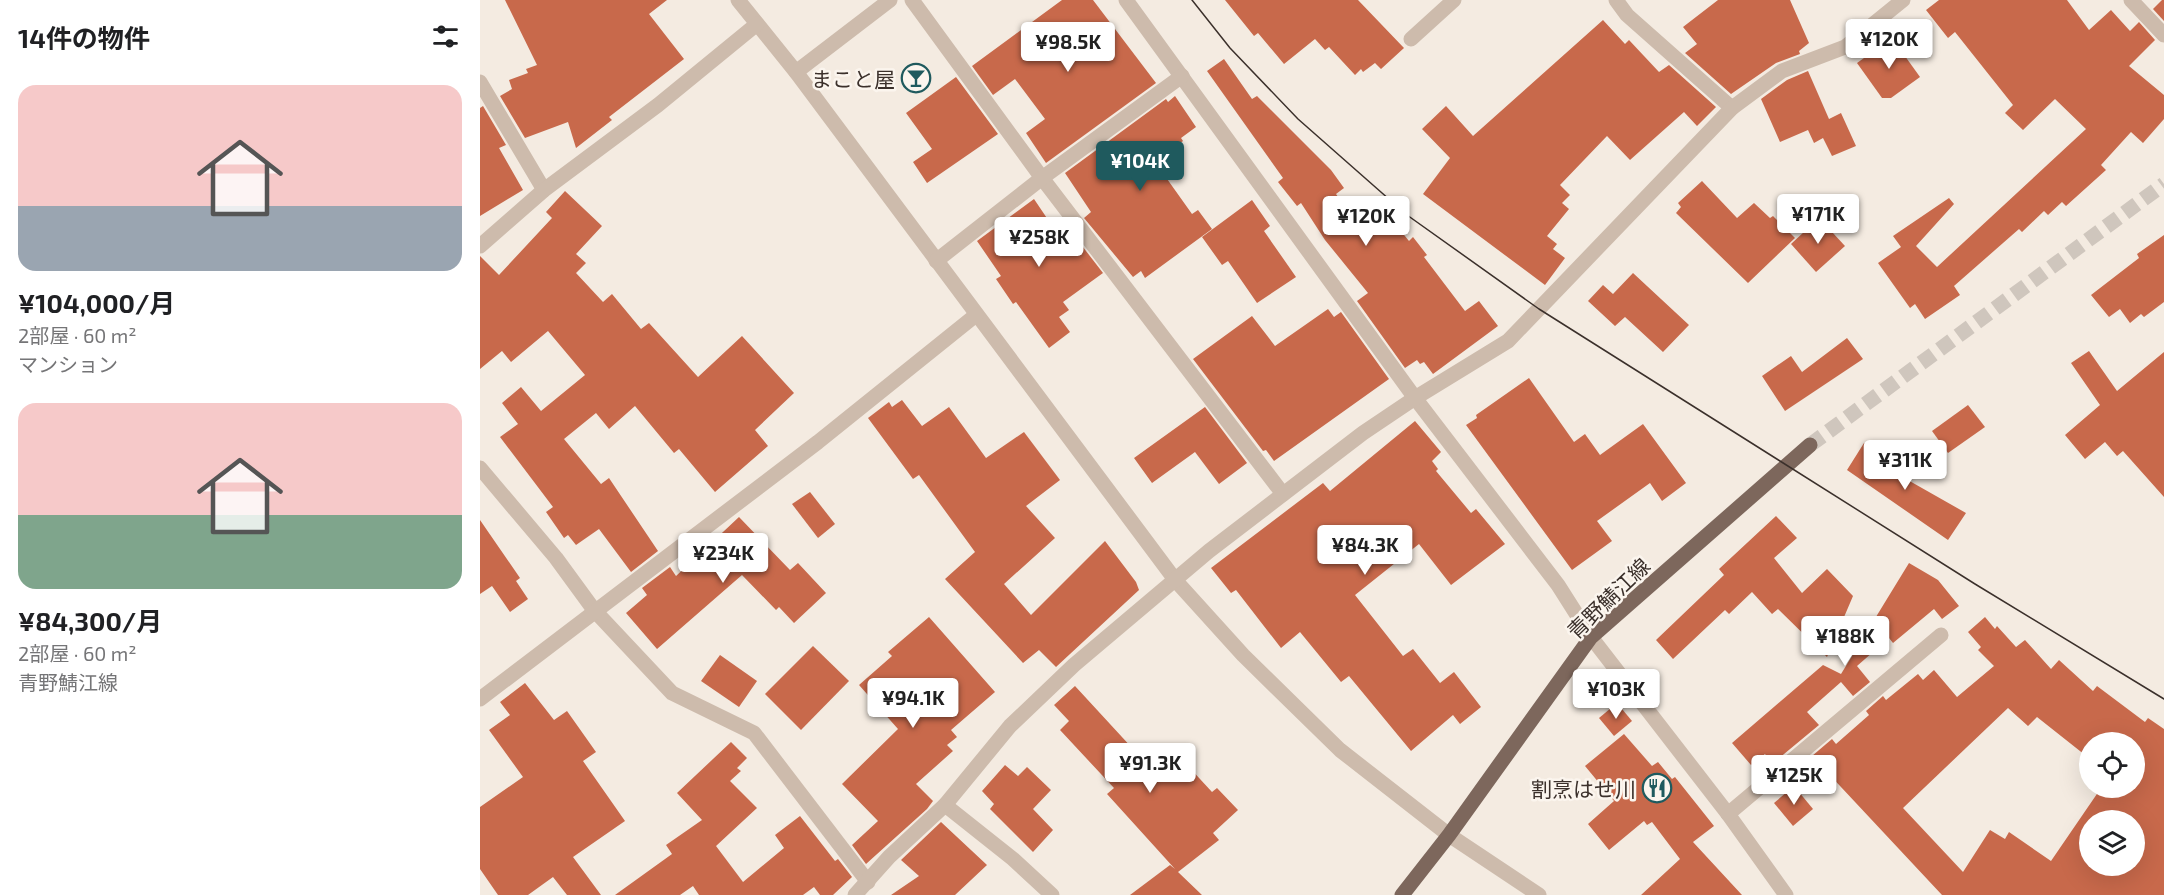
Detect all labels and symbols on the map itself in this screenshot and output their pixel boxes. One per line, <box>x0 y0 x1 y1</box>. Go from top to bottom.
pin: ¥120K <box>1847 19 1931 70</box>
pin: ¥98.5K <box>1019 22 1117 73</box>
bar icon: まこと屋 <box>900 62 932 94</box>
place label: まこと屋 <box>811 66 895 91</box>
pin: ¥104K <box>1098 141 1182 192</box>
pin: ¥171K <box>1776 194 1860 245</box>
pin: ¥120K <box>1324 196 1408 247</box>
pin: ¥258K <box>997 217 1081 268</box>
pin: ¥311K <box>1863 440 1947 491</box>
pin: ¥84.3K <box>1316 525 1414 576</box>
pin: ¥234K <box>681 533 765 584</box>
street label: 青野鯖江線 <box>1562 553 1654 643</box>
pin: ¥188K <box>1803 616 1887 667</box>
pin: ¥103K <box>1574 669 1658 720</box>
pin: ¥94.1K <box>864 678 962 729</box>
pin: ¥91.3K <box>1101 743 1199 794</box>
pin: ¥125K <box>1752 755 1836 806</box>
restaurant icon: 割烹はせ川 <box>1641 772 1673 804</box>
place label: 割烹はせ川 <box>1531 776 1636 801</box>

